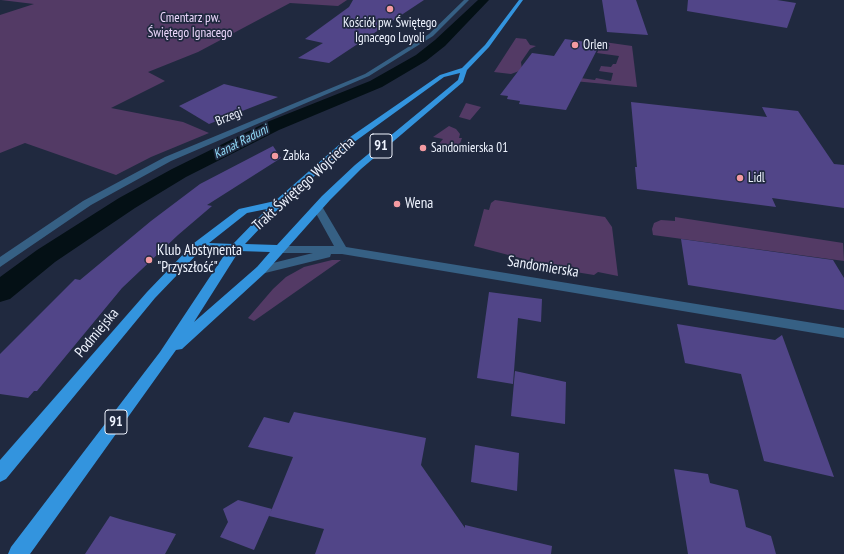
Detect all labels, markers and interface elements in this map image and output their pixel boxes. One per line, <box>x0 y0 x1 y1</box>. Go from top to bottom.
marker: Kościół pw. Świętego Ignacego Loyoli <box>385 4 395 14</box>
park label: Cmentarz pw. Świętego Ignacego <box>148 10 232 41</box>
place label: Kościół pw. Świętego Ignacego Loyoli <box>343 15 437 46</box>
place label: Orlen <box>583 37 608 53</box>
marker: Orlen <box>570 40 580 50</box>
street label: Brzegi <box>213 105 245 129</box>
water label: Kanał Raduni <box>211 122 271 162</box>
street label: Trakt Świętego Wojciecha <box>249 133 359 235</box>
road number: 91 <box>370 134 392 158</box>
place label: Sandomierska 01 <box>431 140 508 156</box>
marker: Sandomierska 01 <box>418 143 428 153</box>
place label: Żabka <box>283 148 310 164</box>
marker: Żabka <box>270 151 280 161</box>
place label: Lidl <box>748 170 765 186</box>
marker: Lidl <box>735 173 745 183</box>
place label: Wena <box>405 195 433 213</box>
marker: Wena <box>392 199 402 209</box>
place label: Klub Abstynenta "Przyszłość" <box>157 242 242 277</box>
street label: Sandomierska <box>506 252 580 282</box>
marker: Klub Abstynenta "Przyszłość" <box>144 255 154 265</box>
street label: Podmiejska <box>71 305 123 361</box>
road number: 91 <box>105 410 127 434</box>

